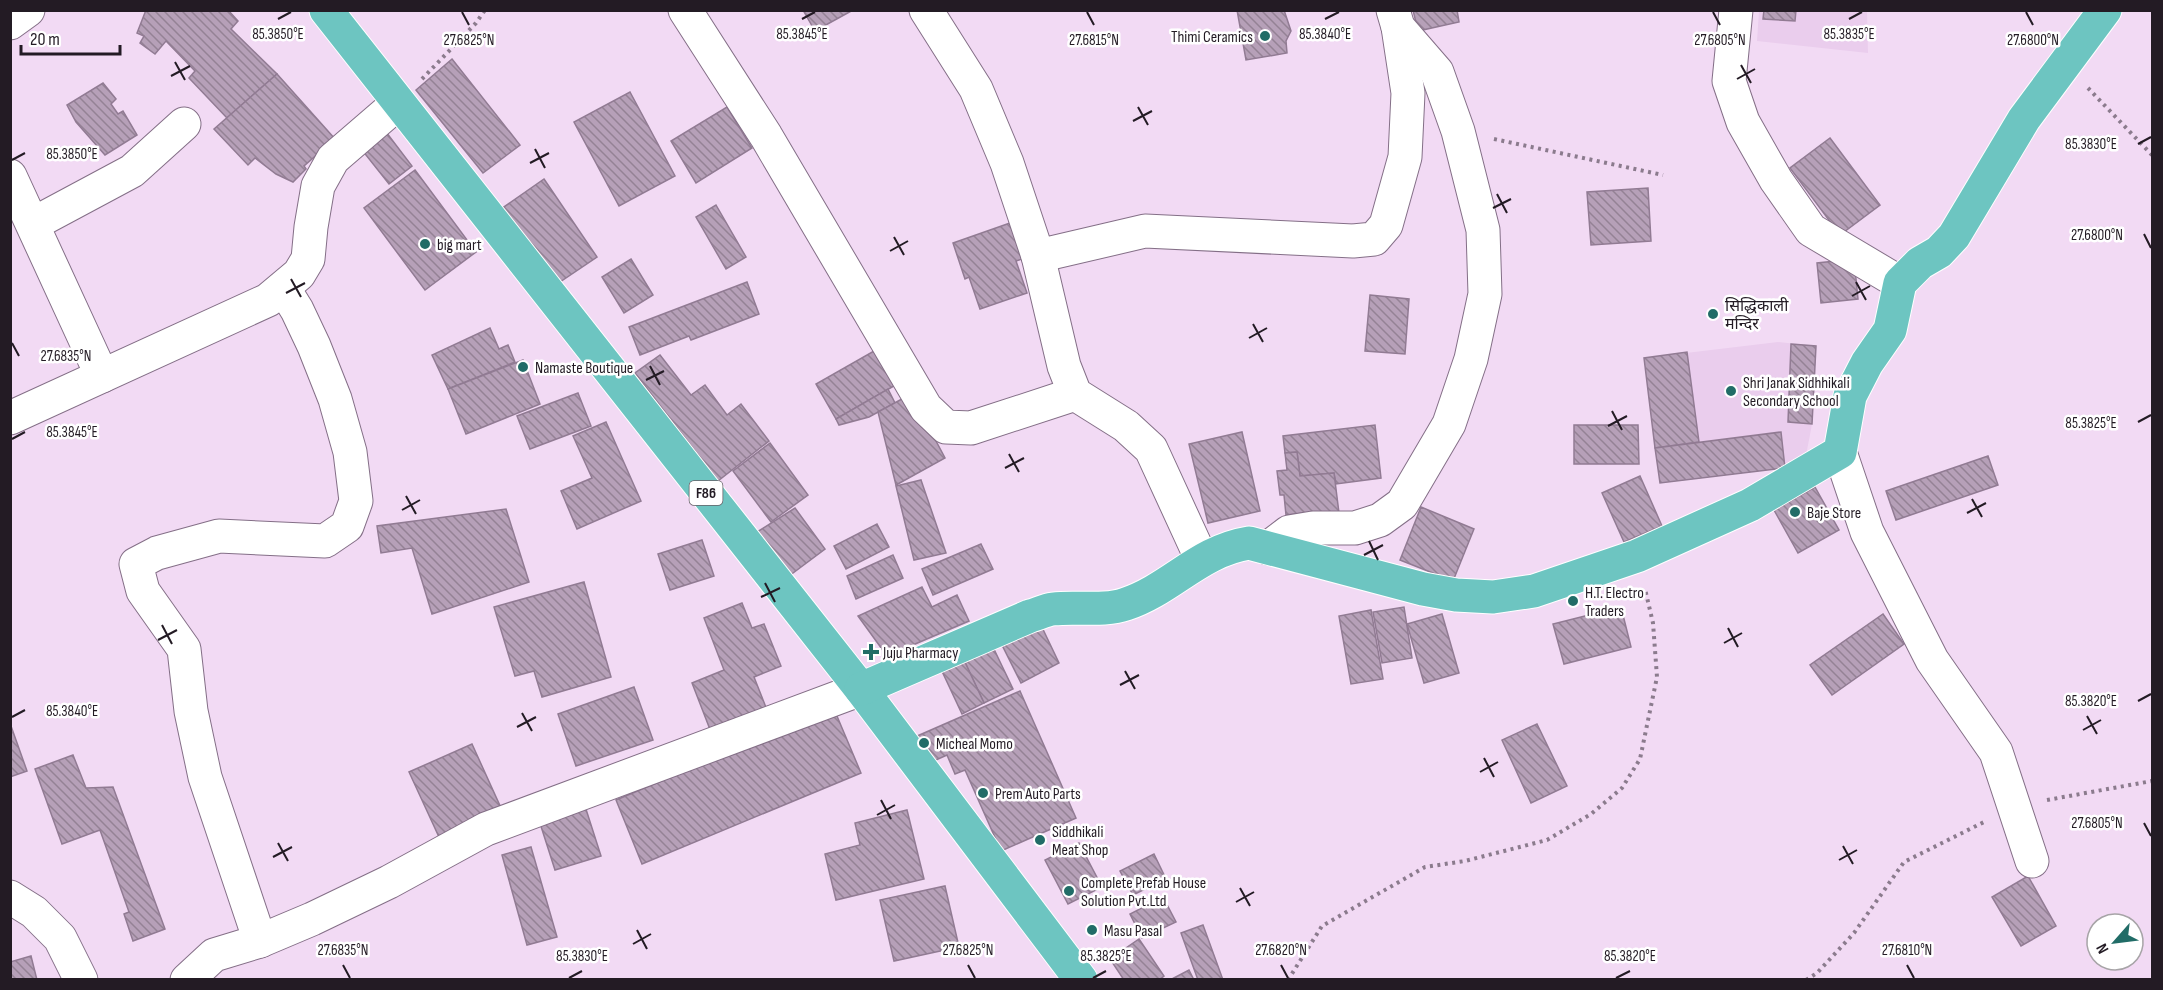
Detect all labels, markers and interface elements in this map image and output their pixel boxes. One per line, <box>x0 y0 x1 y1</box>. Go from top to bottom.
scale bar <box>21 18 120 56</box>
text: 85.3850°E <box>252 25 304 44</box>
text: 85.3845°E <box>776 25 828 44</box>
text: 85.3840°E <box>1299 25 1351 44</box>
text: 85.3835°E <box>1823 25 1875 44</box>
place label: Thimi Ceramics <box>1171 28 1253 47</box>
text: 20 m <box>30 29 60 50</box>
marker: Thimi Ceramics <box>1258 29 1272 43</box>
text: 27.6825°N <box>443 31 495 50</box>
text: 27.6815°N <box>1069 31 1119 50</box>
text: 27.6805°N <box>1694 31 1746 50</box>
text: 27.6800°N <box>2007 31 2059 50</box>
text: 85.3830°E <box>2065 135 2117 154</box>
text: 85.3850°E <box>46 145 98 164</box>
text: 27.6800°N <box>2071 226 2123 245</box>
place label: big mart <box>437 236 482 255</box>
marker: big mart <box>418 237 432 251</box>
place label: सिद्धिकाली मन्दिर <box>1725 297 1789 334</box>
marker: सिद्धिकाली मन्दिर <box>1706 307 1720 321</box>
text: 27.6835°N <box>41 347 91 366</box>
place label: Namaste Boutique <box>535 359 633 378</box>
marker: Namaste Boutique <box>516 360 530 374</box>
place label: Shri Janak Sidhhikali Secondary School <box>1743 374 1850 411</box>
marker: Shri Janak Sidhhikali Secondary School <box>1724 384 1738 398</box>
text: 85.3825°E <box>2065 414 2117 433</box>
text: 85.3845°E <box>46 423 98 442</box>
road number: F86 <box>690 481 722 505</box>
place label: Baje Store <box>1807 504 1861 523</box>
marker: Baje Store <box>1788 505 1802 519</box>
place label: H.T. Electro Traders <box>1585 584 1644 621</box>
marker: H.T. Electro Traders <box>1566 594 1580 608</box>
place label: Juju Pharmacy <box>882 644 958 663</box>
marker: Juju Pharmacy <box>864 645 878 659</box>
text: 85.3820°E <box>2065 692 2117 711</box>
text: 85.3840°E <box>46 702 98 721</box>
place label: Micheal Momo <box>936 735 1013 754</box>
marker: Micheal Momo <box>917 736 931 750</box>
place label: Prem Auto Parts <box>995 785 1081 804</box>
marker: Prem Auto Parts <box>976 786 990 800</box>
text: 27.6805°N <box>2071 814 2123 833</box>
place label: Siddhikali Meat Shop <box>1052 823 1108 860</box>
marker: Siddhikali Meat Shop <box>1033 833 1047 847</box>
place label: Complete Prefab House Solution Pvt.Ltd <box>1081 874 1206 911</box>
marker: Complete Prefab House Solution Pvt.Ltd <box>1062 884 1076 898</box>
north arrow <box>2085 912 2145 972</box>
place label: Masu Pasal <box>1104 922 1162 941</box>
marker: Masu Pasal <box>1085 923 1099 937</box>
text: N <box>2093 940 2113 957</box>
text: 27.6835°N <box>318 941 368 960</box>
text: 27.6825°N <box>942 941 994 960</box>
text: 27.6820°N <box>1255 941 1307 960</box>
text: 27.6810°N <box>1882 941 1932 960</box>
text: 85.3830°E <box>556 947 608 966</box>
text: 85.3825°E <box>1080 947 1132 966</box>
text: 85.3820°E <box>1604 947 1656 966</box>

